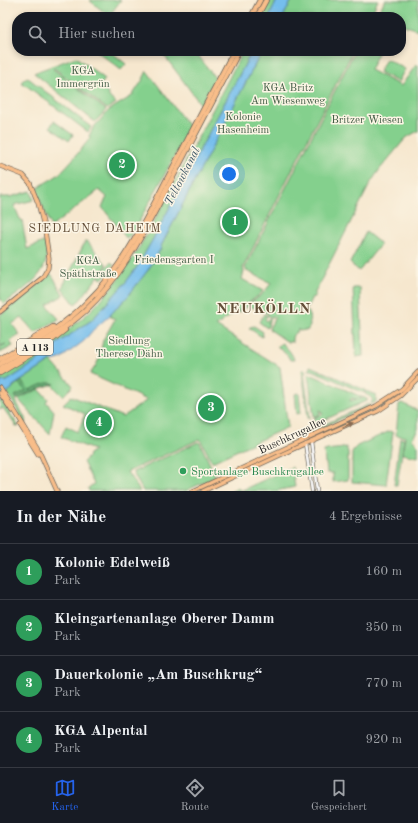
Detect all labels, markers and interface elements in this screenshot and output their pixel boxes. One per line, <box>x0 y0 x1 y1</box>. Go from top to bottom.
search box <box>12 12 406 56</box>
icon: search <box>26 23 48 45</box>
text: Hier suchen <box>58 27 135 42</box>
park label: KGA Immergrün <box>56 66 110 90</box>
park label: KGA Britz Am Wiesenweg <box>251 83 325 107</box>
park label: Kolonie Hasenheim <box>217 112 270 136</box>
park label: Britzer Wiesen <box>331 115 403 126</box>
water label: Teltowkanal <box>163 145 203 208</box>
pin: 2 <box>109 150 135 180</box>
your location <box>219 164 239 184</box>
pin: 1 <box>222 207 248 237</box>
district label: SIEDLUNG DAHEIM <box>28 223 162 235</box>
park label: Friedensgarten I <box>134 255 214 266</box>
park label: KGA Späthstraße <box>59 256 117 280</box>
district label: NEUKÖLLN <box>217 299 311 317</box>
park label: Siedlung Therese Dähn <box>95 336 163 360</box>
road number: A 113 <box>17 339 53 355</box>
pin: 3 <box>198 393 224 423</box>
pin: 4 <box>86 408 112 438</box>
street label: Buschkrugallee <box>257 416 328 457</box>
one-way arrow <box>342 421 354 427</box>
marker: Sportanlage Buschkrugallee <box>178 466 188 476</box>
place label: Sportanlage Buschkrugallee <box>191 467 324 478</box>
text: In der Nähe <box>16 509 106 526</box>
text: 4 Ergebnisse <box>329 510 402 523</box>
text: Kolonie Edelweiß <box>54 556 170 571</box>
text: 1 <box>25 565 33 578</box>
text: 160 m <box>365 565 402 578</box>
text: Park <box>54 574 81 587</box>
text: Kleingartenanlage Oberer Damm <box>54 612 275 627</box>
text: 2 <box>25 621 33 634</box>
text: 350 m <box>365 621 402 634</box>
text: Park <box>54 630 81 643</box>
text: Dauerkolonie „Am Buschkrug“ <box>54 668 262 683</box>
text: 3 <box>25 677 33 690</box>
text: 770 m <box>365 677 402 690</box>
text: Park <box>54 686 81 699</box>
text: KGA Alpental <box>54 724 148 739</box>
text: 4 <box>25 733 33 746</box>
text: 920 m <box>365 733 402 746</box>
text: Park <box>54 742 81 755</box>
tab: Karte <box>51 777 78 815</box>
tab: Route <box>181 777 209 815</box>
tab: Gespeichert <box>311 777 367 815</box>

